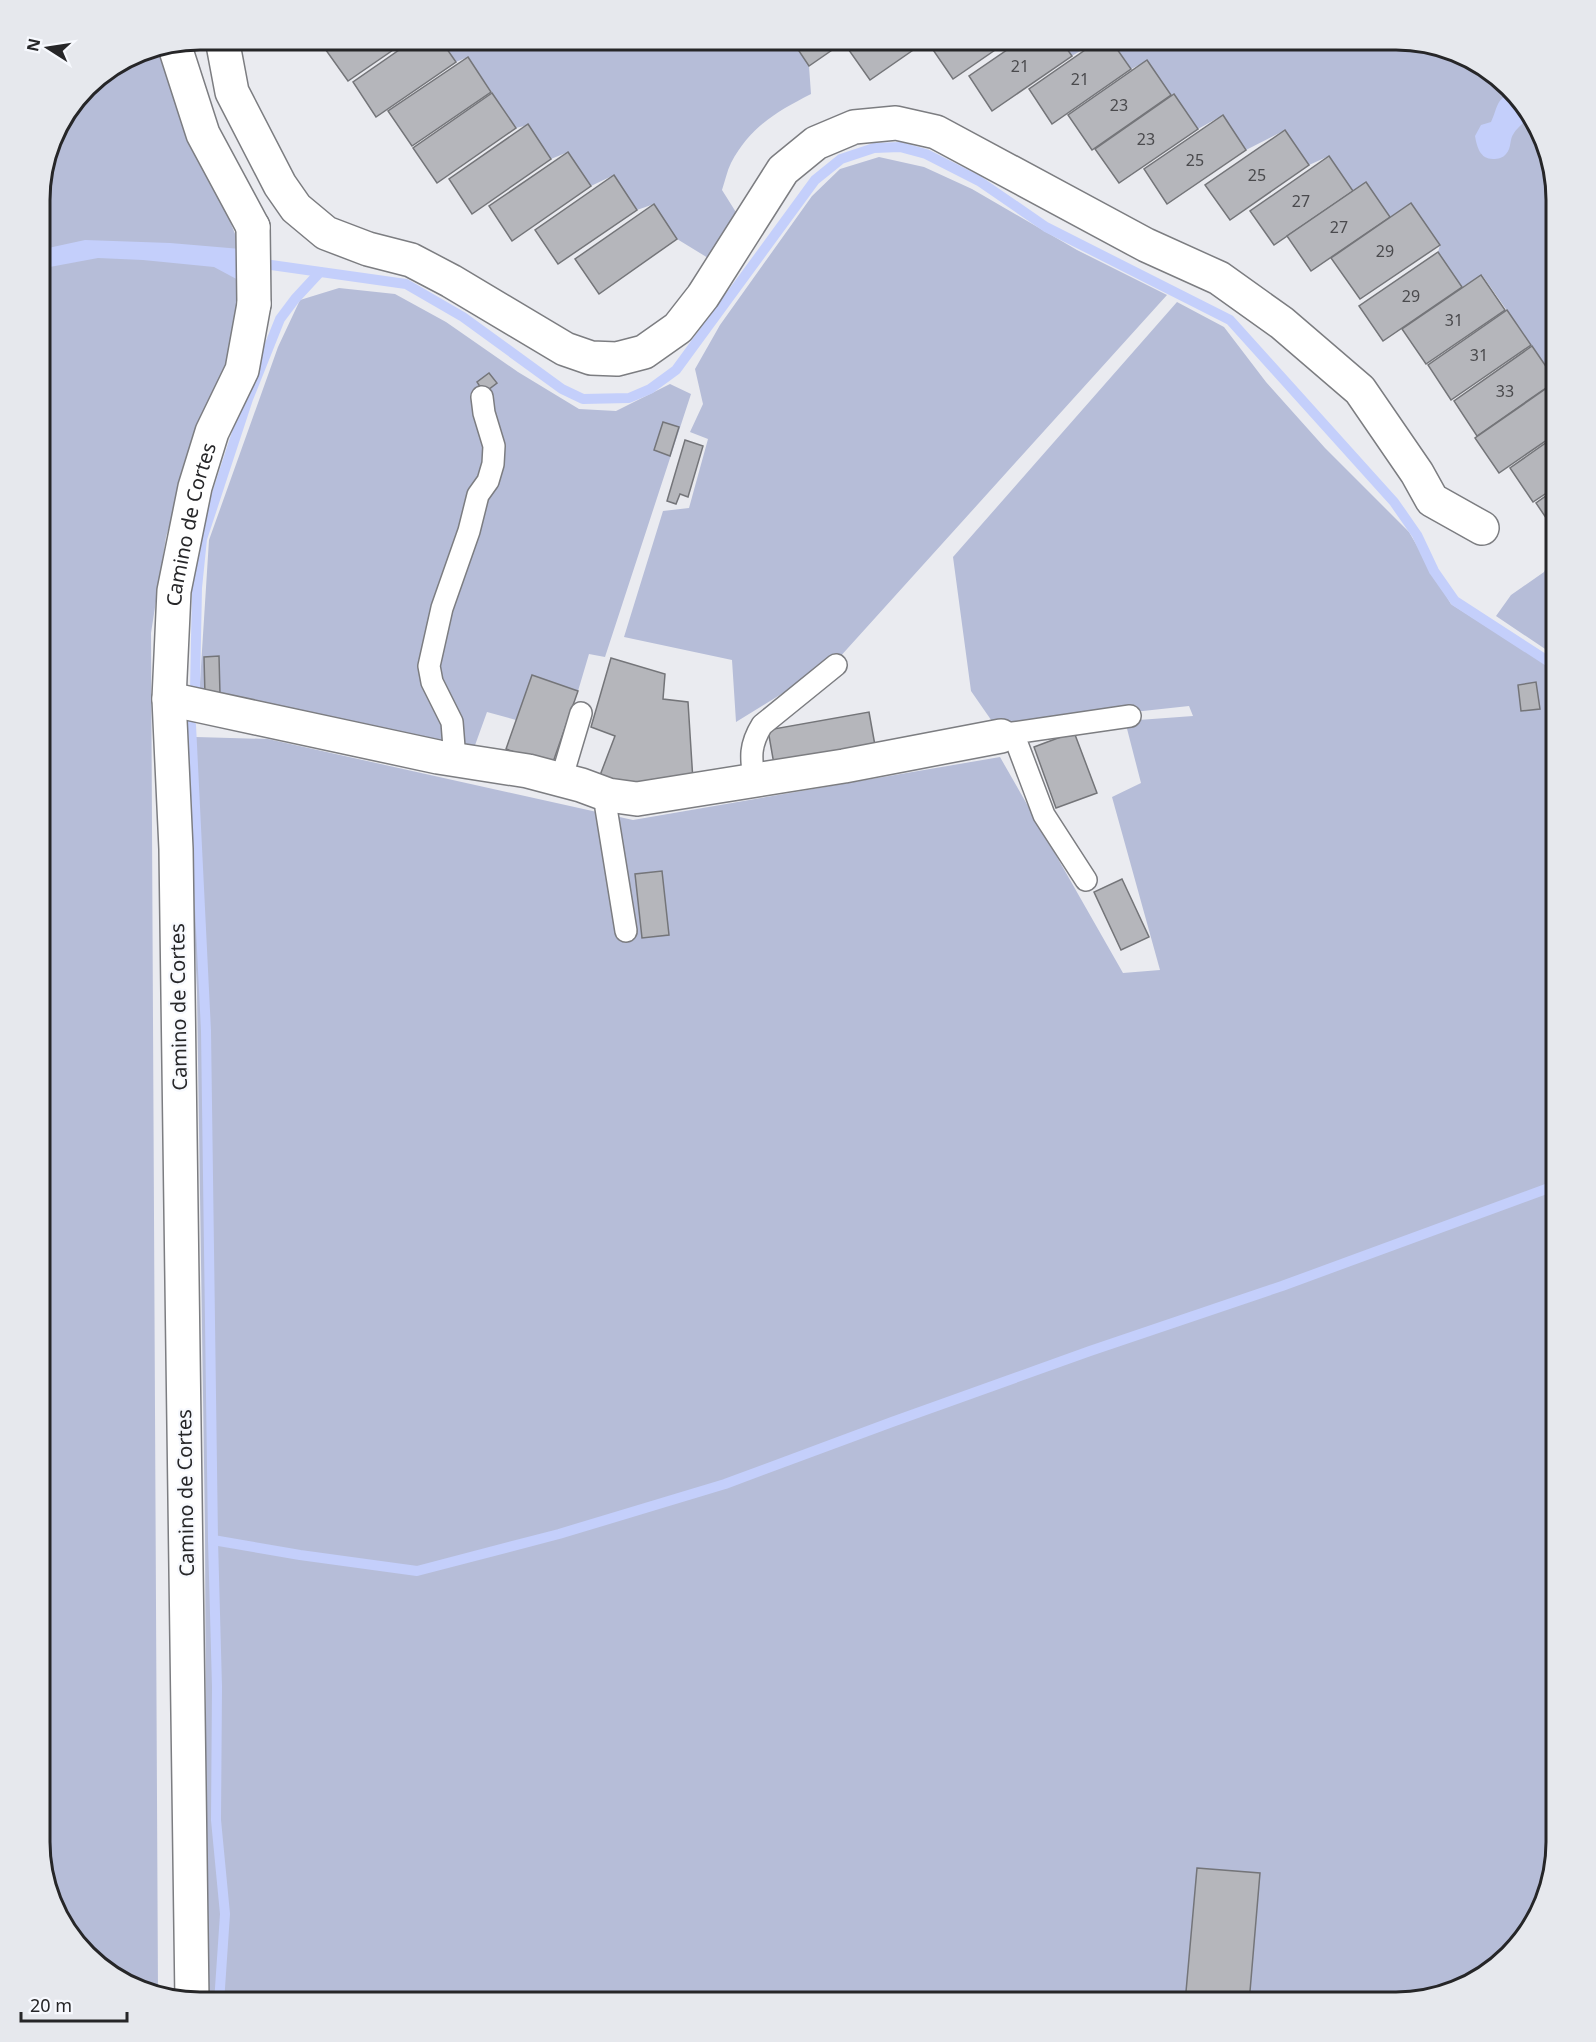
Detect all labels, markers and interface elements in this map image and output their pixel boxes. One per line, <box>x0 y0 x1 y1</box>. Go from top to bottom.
north arrow <box>18 18 78 78</box>
text: N <box>21 36 45 54</box>
house number: 21 <box>1011 55 1029 77</box>
house number: 21 <box>1071 68 1089 90</box>
house number: 23 <box>1110 94 1128 116</box>
house number: 23 <box>1137 128 1155 150</box>
house number: 25 <box>1186 149 1204 171</box>
house number: 25 <box>1248 164 1266 186</box>
house number: 27 <box>1292 190 1310 212</box>
house number: 27 <box>1330 216 1348 238</box>
house number: 29 <box>1376 240 1394 262</box>
house number: 29 <box>1402 285 1420 307</box>
house number: 31 <box>1445 309 1463 331</box>
house number: 31 <box>1470 344 1488 366</box>
house number: 33 <box>1496 380 1514 402</box>
street label: Camino de Cortes <box>160 439 222 607</box>
street label: Camino de Cortes <box>163 923 193 1091</box>
street label: Camino de Cortes <box>170 1409 200 1577</box>
scale bar <box>21 1985 128 2023</box>
text: 20 m <box>30 1993 72 2017</box>

